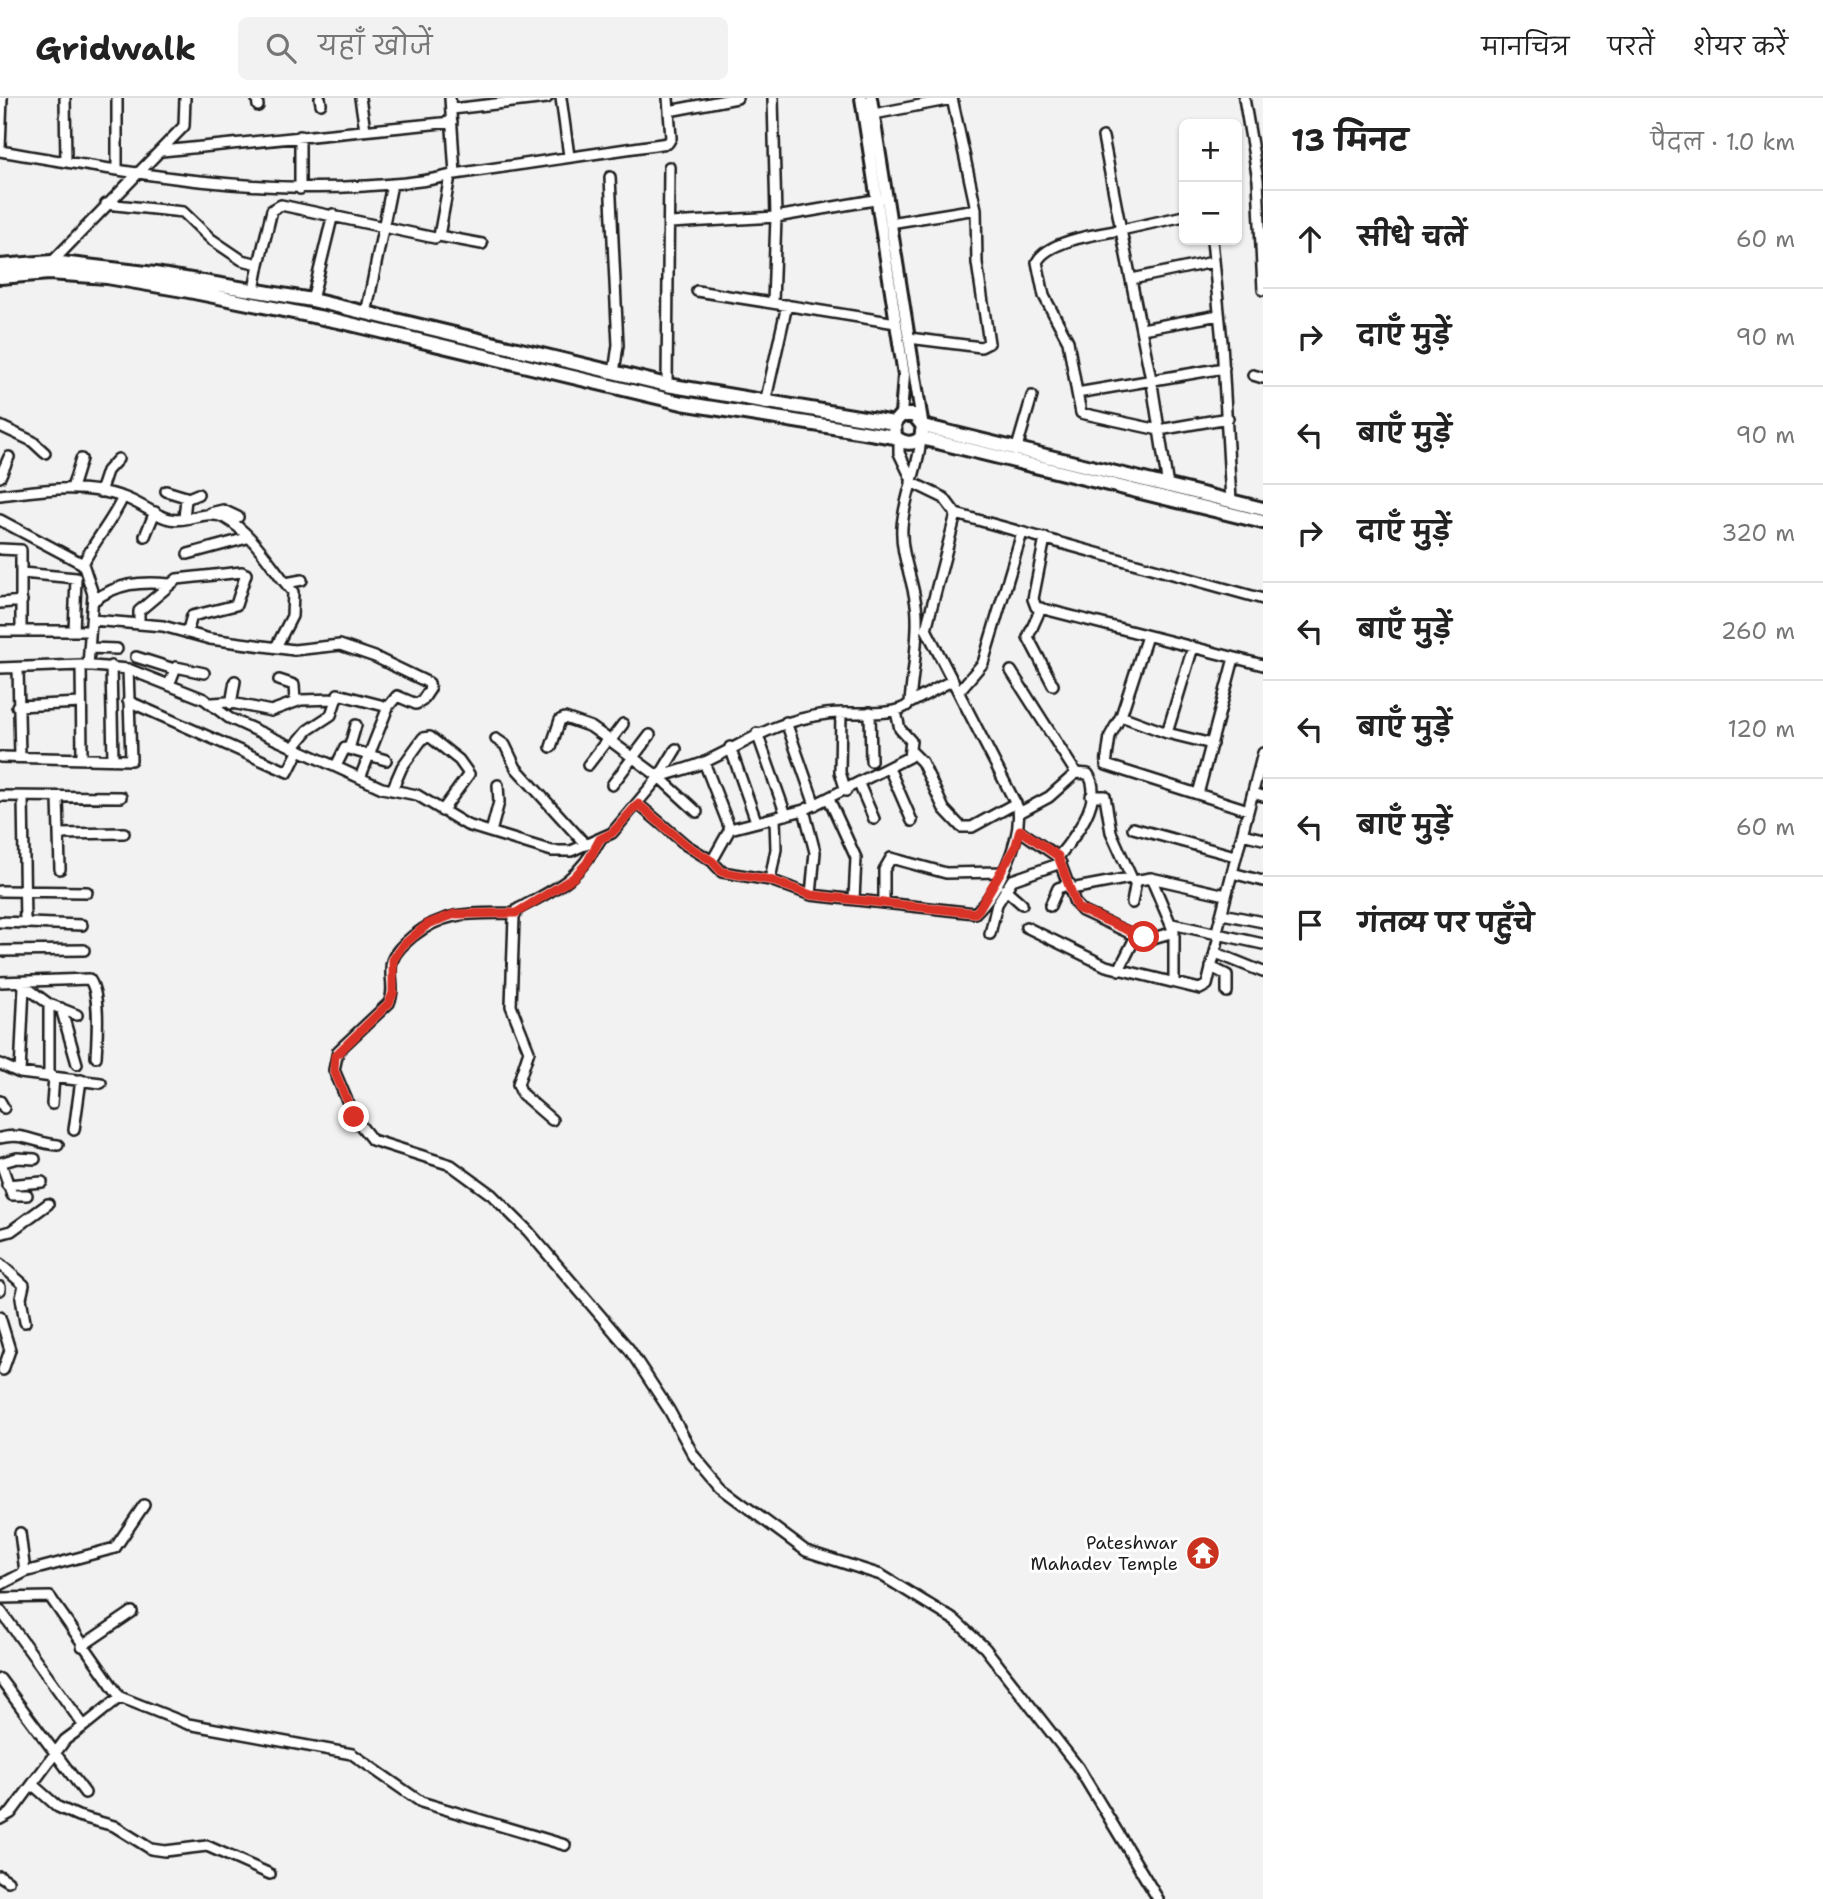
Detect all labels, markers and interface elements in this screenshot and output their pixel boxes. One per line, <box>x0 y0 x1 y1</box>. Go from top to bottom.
search box <box>238 17 728 80</box>
text: Gridwalk <box>35 26 196 71</box>
text: यहाँ खोजें <box>318 28 432 63</box>
icon: search <box>262 29 300 67</box>
text: मानचित्र <box>1481 31 1569 63</box>
text: परतें <box>1607 31 1655 63</box>
text: शेयर करें <box>1693 31 1788 63</box>
map controls <box>1179 119 1242 245</box>
button: + <box>1179 119 1242 182</box>
text: 13 मिनट <box>1291 120 1408 161</box>
text: पैदल · 1.0 km <box>1650 127 1795 157</box>
button: − <box>1179 182 1242 245</box>
text: सीधे चलें <box>1358 219 1467 254</box>
icon: ahead <box>1291 220 1329 258</box>
text: 60 m <box>1736 224 1795 254</box>
text: दाएँ मुड़ें <box>1358 317 1451 352</box>
icon: right <box>1291 318 1329 356</box>
text: 90 m <box>1735 322 1795 352</box>
text: बाएँ मुड़ें <box>1358 415 1452 450</box>
icon: left <box>1291 416 1329 454</box>
text: 90 m <box>1735 420 1795 450</box>
text: दाएँ मुड़ें <box>1358 513 1451 548</box>
icon: right <box>1291 514 1329 552</box>
text: 320 m <box>1721 518 1795 548</box>
text: बाएँ मुड़ें <box>1358 611 1452 646</box>
icon: left <box>1291 612 1329 650</box>
text: 260 m <box>1721 616 1795 646</box>
text: बाएँ मुड़ें <box>1358 709 1452 744</box>
icon: left <box>1291 710 1329 748</box>
text: 120 m <box>1727 714 1795 744</box>
text: बाएँ मुड़ें <box>1358 807 1452 842</box>
icon: left <box>1291 808 1329 846</box>
text: 60 m <box>1736 812 1795 842</box>
text: गंतव्य पर पहुँचे <box>1358 905 1534 940</box>
icon: arrive <box>1291 906 1329 944</box>
route start <box>1128 921 1159 952</box>
route end <box>338 1101 369 1132</box>
place label: Pateshwar Mahadev Temple <box>1030 1531 1178 1576</box>
temple icon: Pateshwar Mahadev Temple <box>1184 1534 1222 1572</box>

